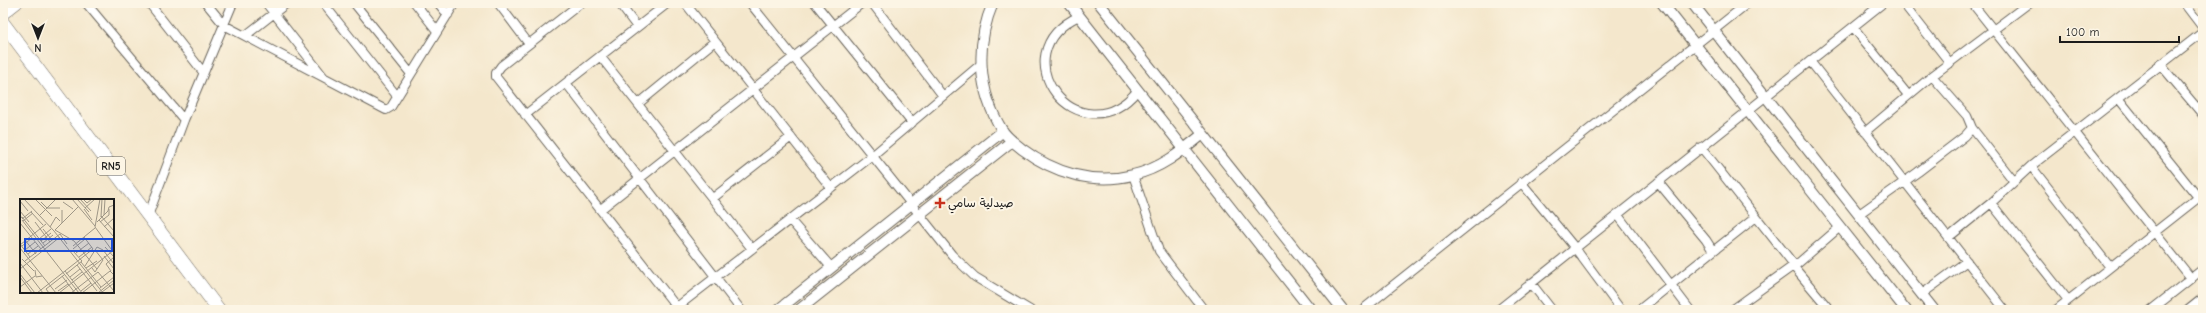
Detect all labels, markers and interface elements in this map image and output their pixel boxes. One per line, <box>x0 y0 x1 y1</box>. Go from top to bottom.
north arrow <box>18 18 58 58</box>
scale bar <box>2060 18 2179 44</box>
text: 100 m <box>2066 25 2099 39</box>
text: N <box>34 41 42 54</box>
road number: RN5 <box>97 157 125 175</box>
place label: صيدلية سامي <box>948 196 1014 214</box>
marker: صيدلية سامي <box>935 198 945 208</box>
inset map <box>20 199 114 293</box>

